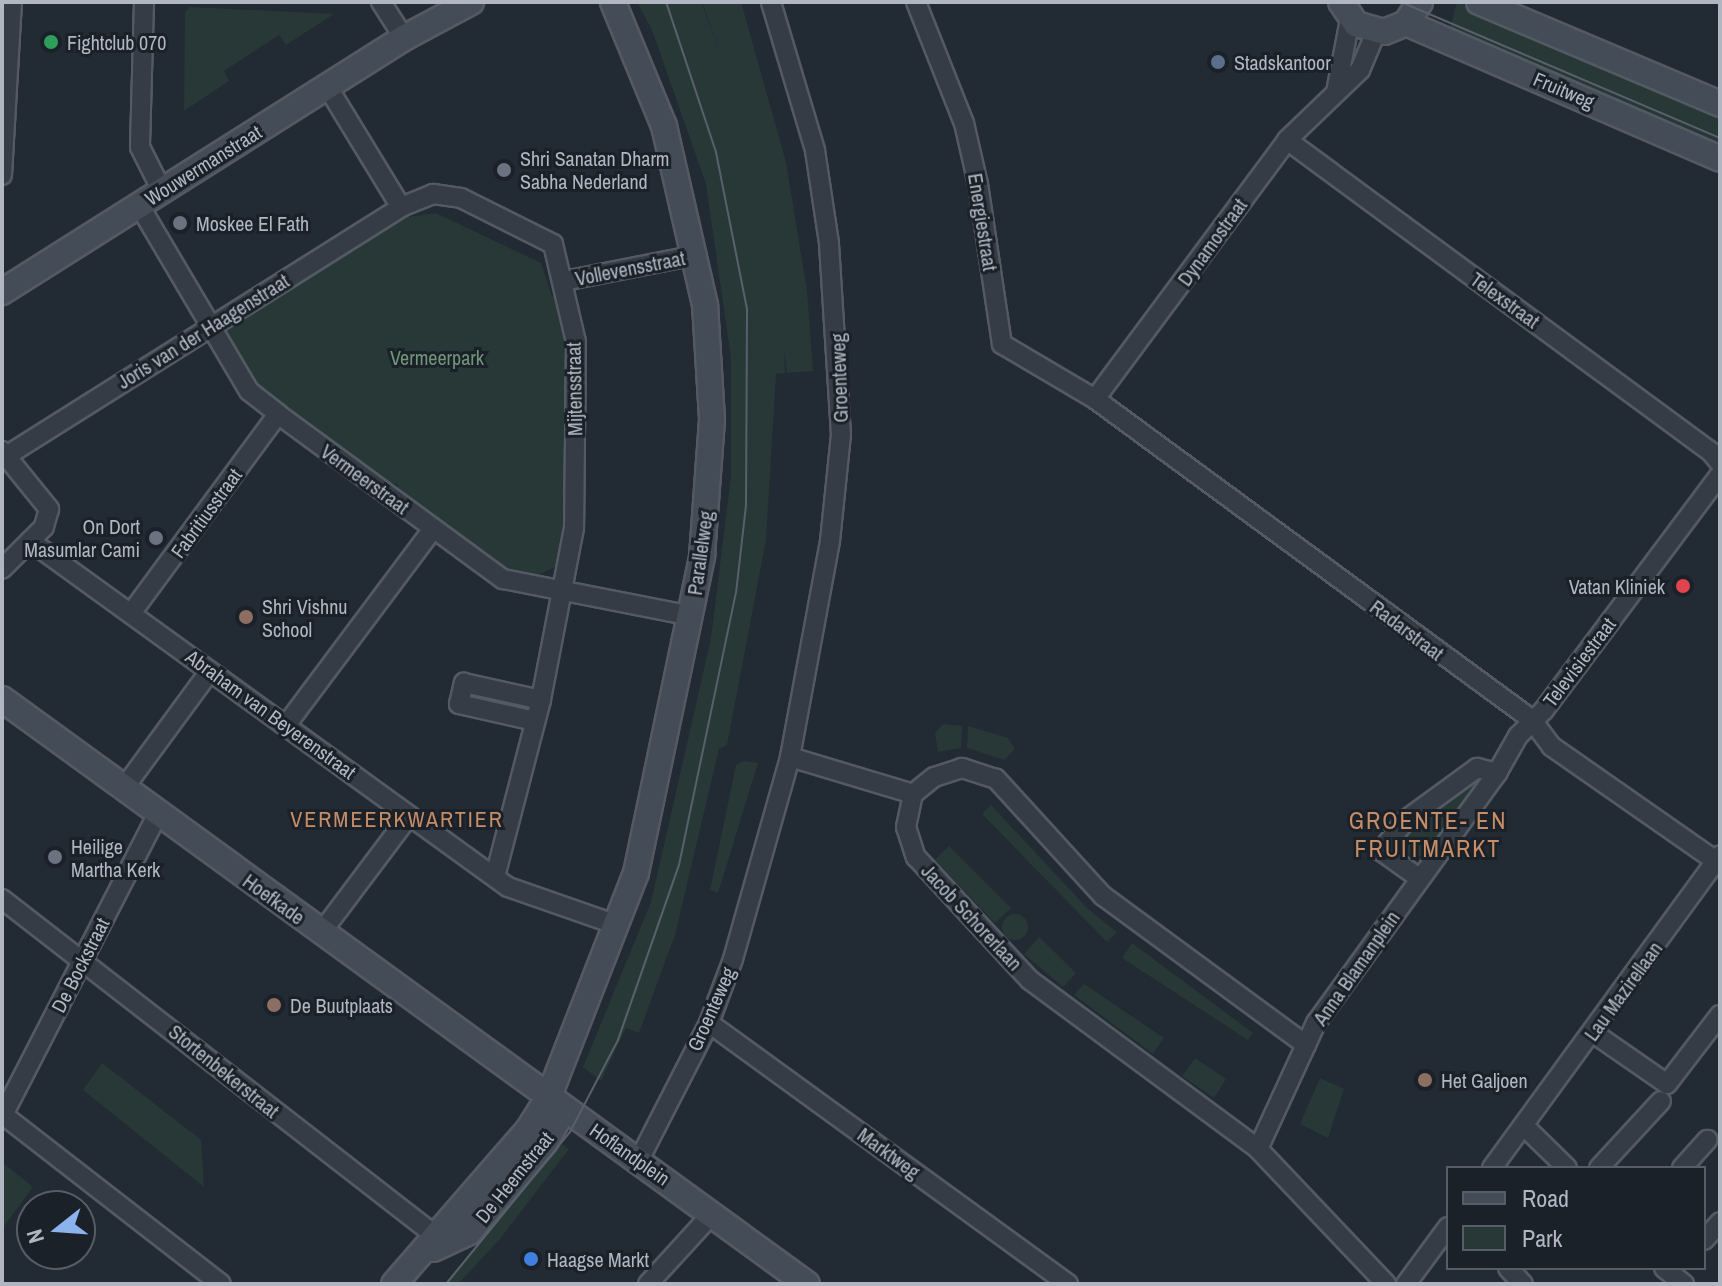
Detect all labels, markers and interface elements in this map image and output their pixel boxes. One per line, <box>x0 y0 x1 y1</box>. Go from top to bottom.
place label: Fightclub 070 <box>67 30 166 54</box>
marker: Fightclub 070 <box>42 33 60 51</box>
place label: Stadskantoor <box>1234 50 1331 74</box>
marker: Stadskantoor <box>1209 53 1227 71</box>
street label: Fruitweg <box>1530 66 1598 114</box>
street label: Wouwermanstraat <box>140 120 266 210</box>
place label: Shri Sanatan Dharm Sabha Nederland <box>520 146 669 193</box>
marker: Shri Sanatan Dharm Sabha Nederland <box>495 161 513 179</box>
street label: Energiestraat <box>963 171 1003 273</box>
street label: Dynamostraat <box>1172 194 1252 290</box>
place label: Moskee El Fath <box>196 211 309 235</box>
marker: Moskee El Fath <box>171 214 189 232</box>
street label: Vollevensstraat <box>573 246 687 290</box>
street label: Telexstraat <box>1466 267 1544 333</box>
street label: Joris van der Haagenstraat <box>113 268 293 394</box>
street label: Groenteweg <box>825 333 853 423</box>
street label: Mijtensstraat <box>561 342 587 436</box>
park label: Vermeerpark <box>390 345 484 369</box>
street label: Vermeerstraat <box>316 439 414 519</box>
street label: Fabritiusstraat <box>165 463 247 563</box>
street label: Parallelweg <box>682 509 718 597</box>
place label: On Dort Masumlar Cami <box>24 514 140 561</box>
marker: On Dort Masumlar Cami <box>147 529 165 547</box>
place label: Vatan Kliniek <box>1569 574 1665 598</box>
marker: Vatan Kliniek <box>1672 575 1694 597</box>
place label: Shri Vishnu School <box>262 594 347 641</box>
street label: Radarstraat <box>1366 595 1448 665</box>
marker: Shri Vishnu School <box>237 608 255 626</box>
street label: Televisiestraat <box>1538 613 1620 711</box>
street label: Abraham van Beyerenstraat <box>181 644 361 784</box>
district label: VERMEERKWARTIER <box>290 807 504 833</box>
district label: GROENTE- EN FRUITMARKT <box>1349 807 1507 863</box>
place label: Heilige Martha Kerk <box>71 834 160 881</box>
marker: Heilige Martha Kerk <box>46 848 64 866</box>
street label: Jacob Schorerlaan <box>917 859 1027 975</box>
street label: Hoefkade <box>239 869 309 929</box>
street label: Anna Blamanplein <box>1308 906 1404 1030</box>
street label: De Bockstraat <box>46 914 114 1016</box>
street label: Lau Mazirellaan <box>1579 937 1667 1045</box>
street label: Groenteweg <box>682 963 740 1055</box>
place label: De Buutplaats <box>290 993 393 1017</box>
marker: De Buutplaats <box>265 996 283 1014</box>
street label: Stortenbekerstraat <box>164 1019 284 1123</box>
place label: Het Galjoen <box>1441 1068 1528 1092</box>
marker: Het Galjoen <box>1416 1071 1434 1089</box>
street label: Hoflandplein <box>585 1118 675 1190</box>
street label: Marktweg <box>853 1122 925 1184</box>
street label: De Heemstraat <box>470 1127 558 1227</box>
legend <box>1446 1166 1706 1270</box>
text: Road <box>1522 1182 1569 1214</box>
north arrow <box>16 1190 96 1270</box>
text: Park <box>1522 1222 1562 1254</box>
text: N <box>19 1226 51 1247</box>
place label: Haagse Markt <box>547 1247 649 1271</box>
marker: Haagse Markt <box>522 1250 540 1268</box>

